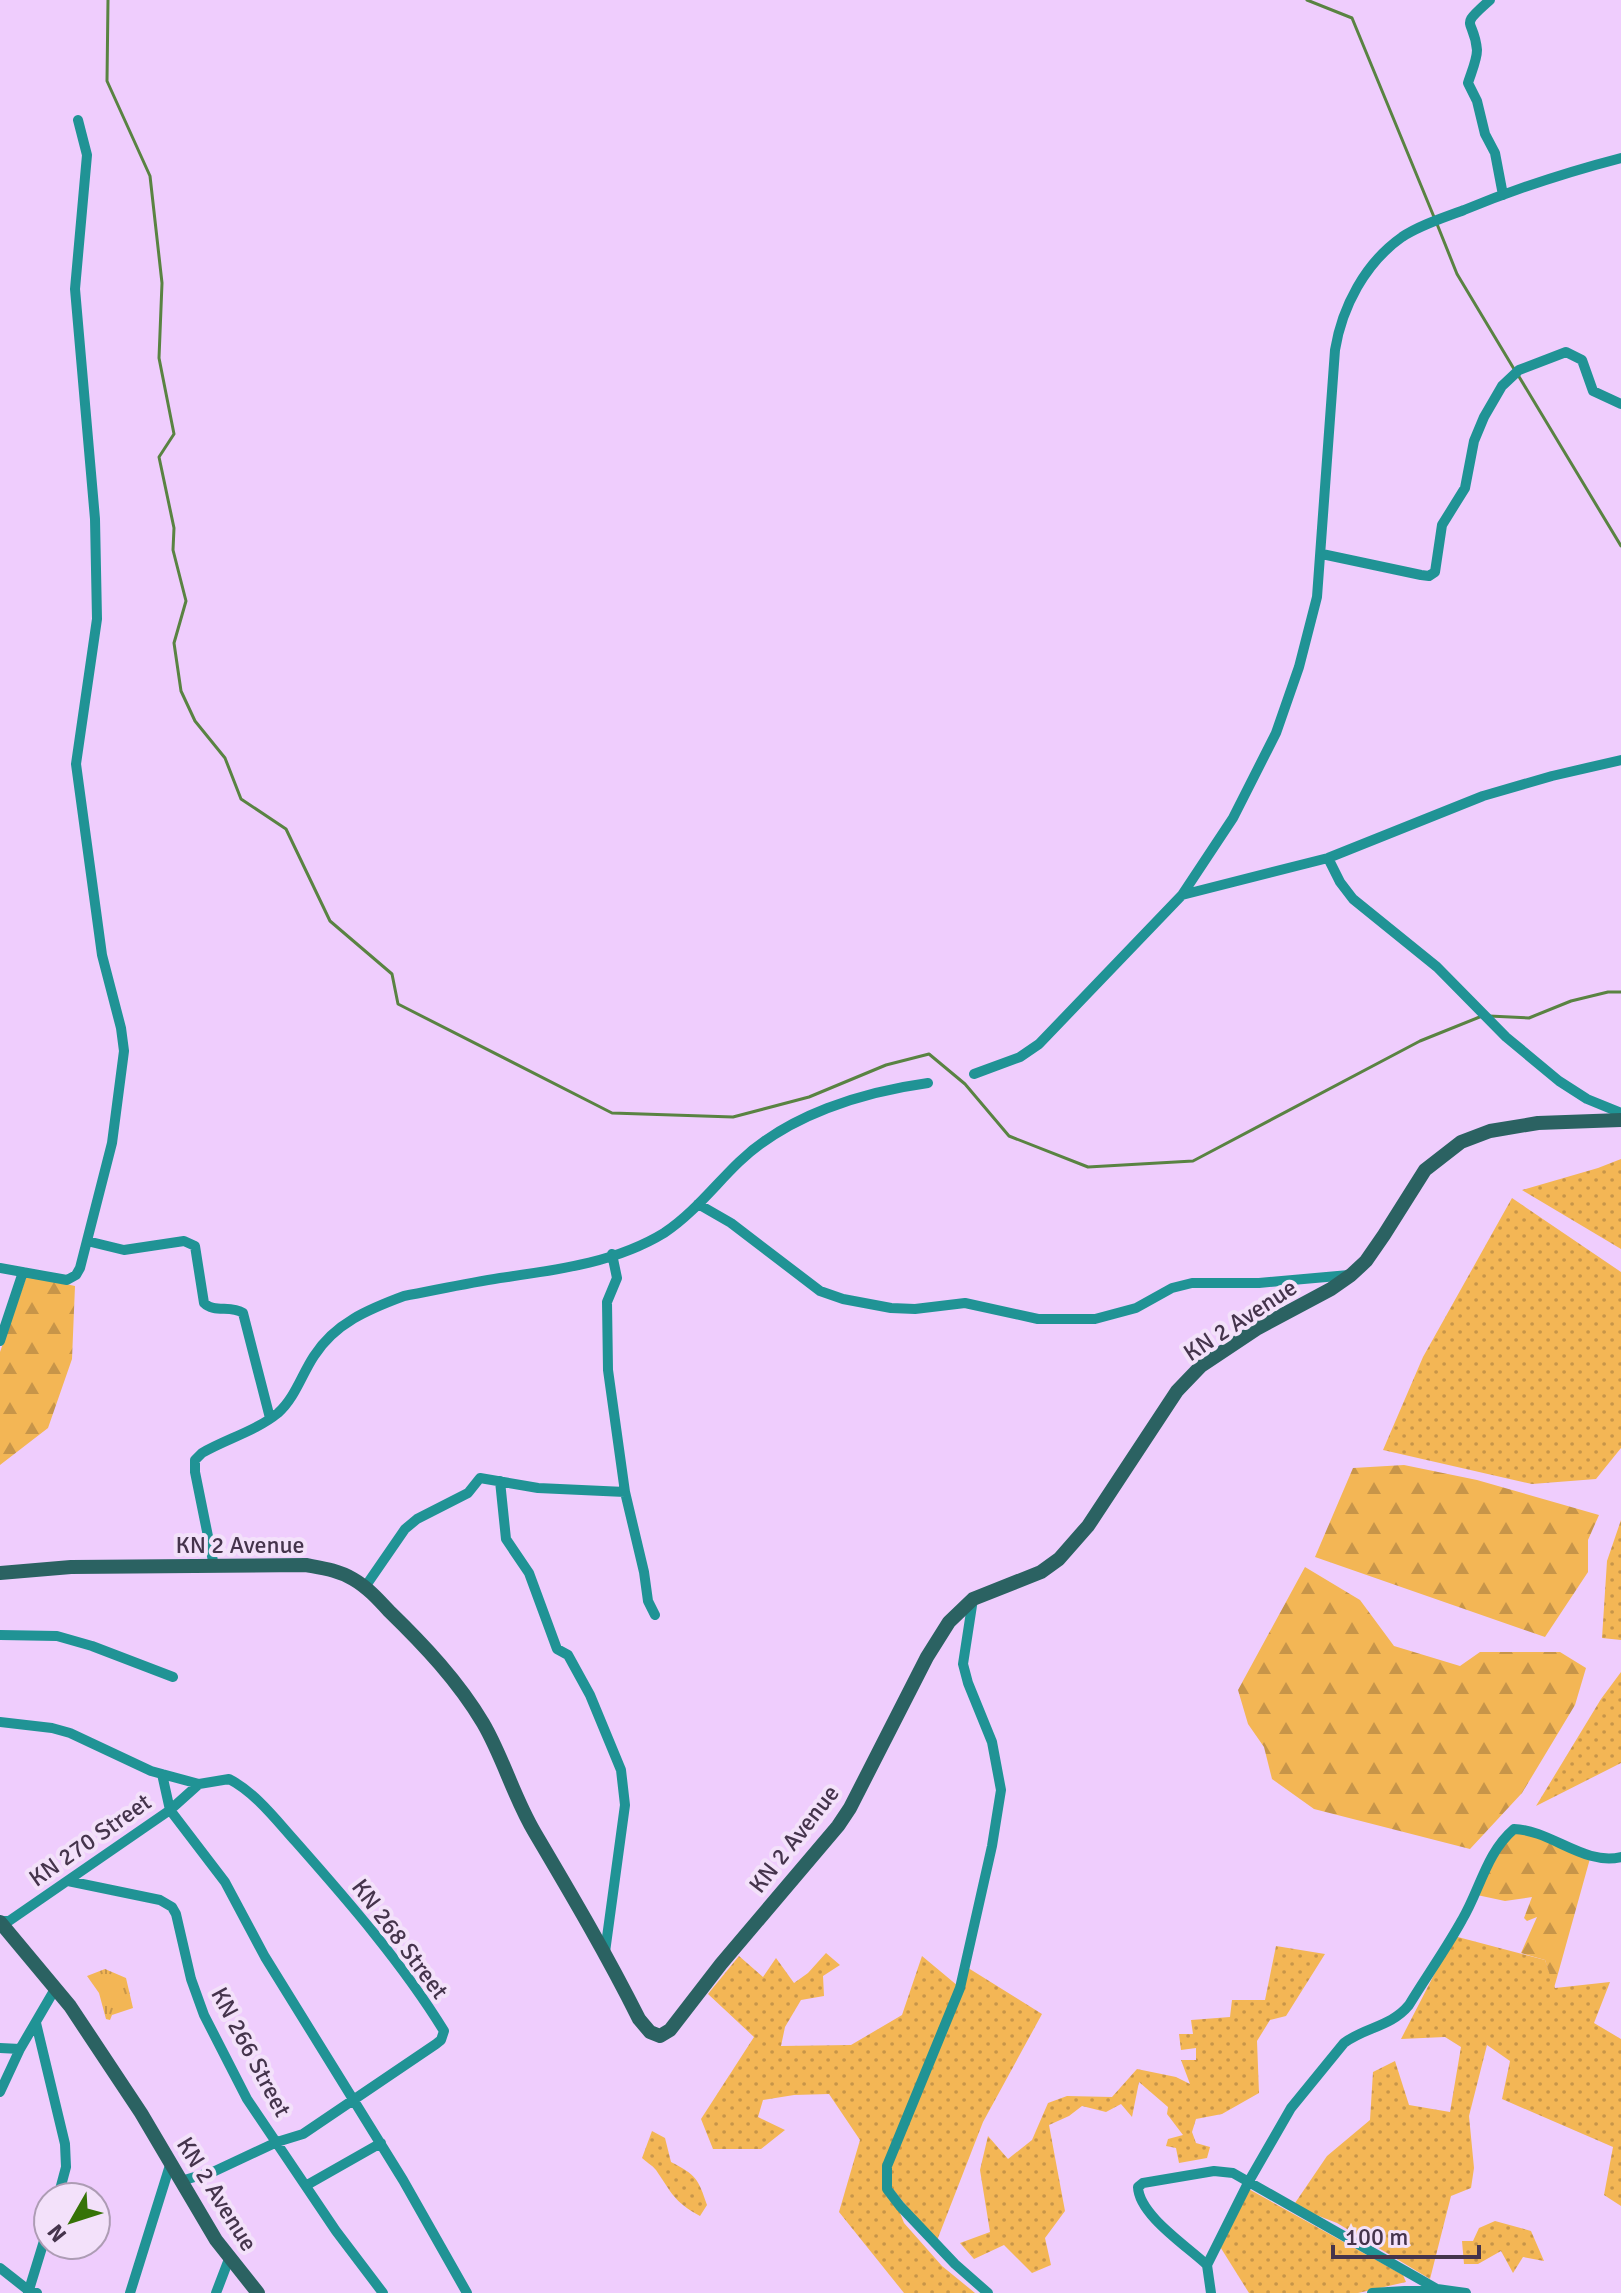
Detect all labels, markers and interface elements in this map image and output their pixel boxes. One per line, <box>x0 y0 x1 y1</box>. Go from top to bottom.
street label: KN 2 Avenue <box>1178 1272 1302 1368</box>
street label: KN 2 Avenue <box>175 1530 305 1560</box>
street label: KN 2 Avenue <box>742 1779 846 1899</box>
street label: KN 270 Street <box>23 1787 157 1893</box>
street label: KN 268 Street <box>345 1873 455 2005</box>
street label: KN 266 Street <box>204 1982 298 2122</box>
street label: KN 2 Avenue <box>170 2131 264 2257</box>
north arrow <box>32 2181 112 2261</box>
scale bar <box>1333 2209 1479 2259</box>
text: N <box>42 2219 72 2248</box>
text: 100 m <box>1345 2222 1408 2252</box>

